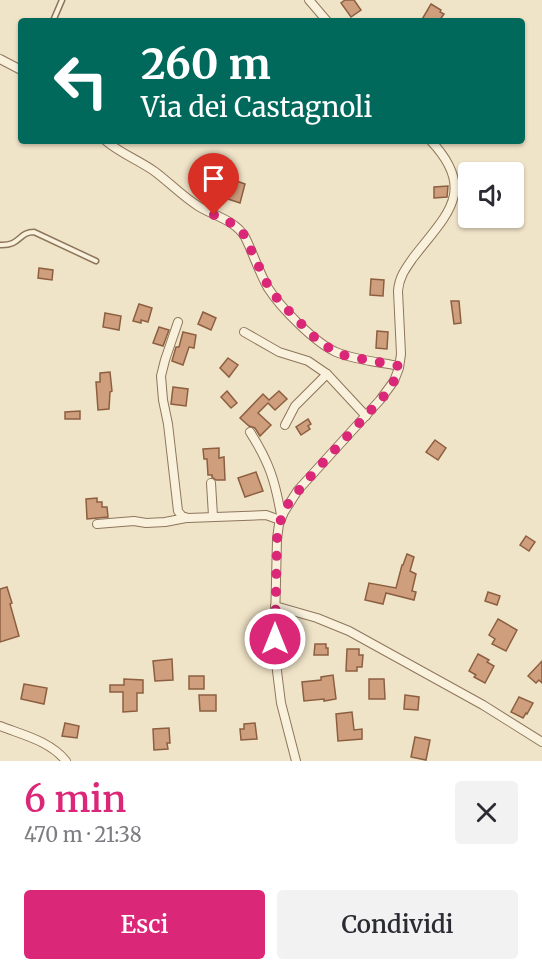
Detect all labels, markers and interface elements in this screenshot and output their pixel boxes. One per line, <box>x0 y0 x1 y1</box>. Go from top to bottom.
text: 260 m <box>141 38 271 90</box>
icon: left <box>42 42 120 120</box>
text: Via dei Castagnoli <box>141 90 372 124</box>
pin <box>188 153 239 215</box>
icon: arrive <box>197 162 230 195</box>
map controls <box>458 162 524 228</box>
button: sound <box>458 162 524 228</box>
position arrow <box>243 607 307 671</box>
text: 6 min <box>24 777 126 822</box>
button: close <box>455 781 518 844</box>
text: 470 m · 21:38 <box>24 822 142 847</box>
button: Esci <box>24 890 265 959</box>
button: Condividi <box>277 890 518 959</box>

